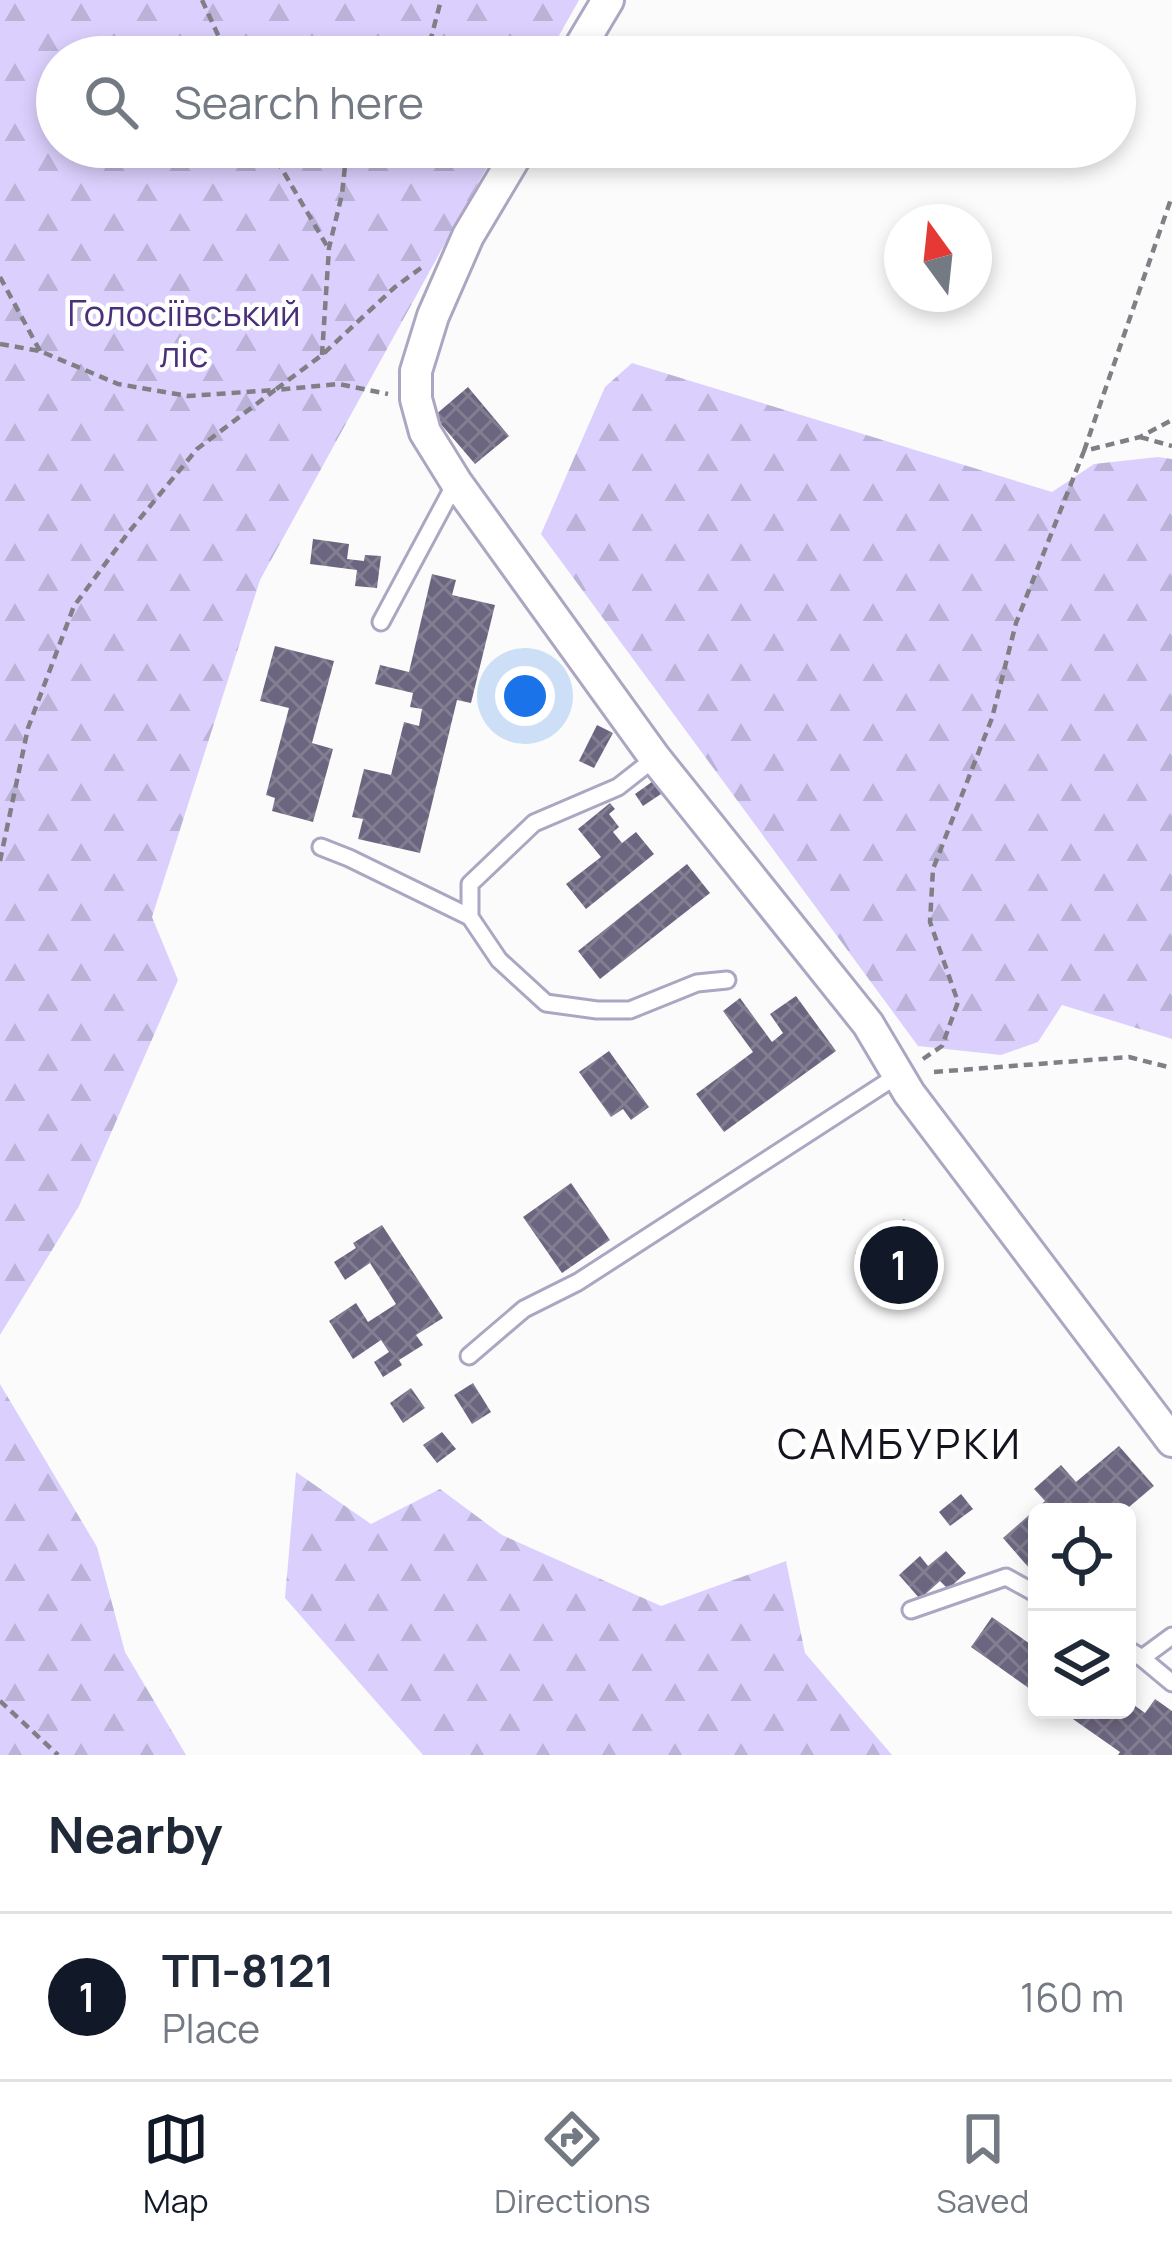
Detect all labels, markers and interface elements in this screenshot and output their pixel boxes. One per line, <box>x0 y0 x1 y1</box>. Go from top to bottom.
search box <box>36 36 1136 168</box>
icon: search <box>78 69 144 135</box>
text: Search here <box>174 71 424 133</box>
north arrow <box>884 204 992 312</box>
park label: Голосіївський ліс <box>68 288 300 378</box>
your location <box>495 666 555 726</box>
pin: 1 <box>860 1220 938 1310</box>
district label: САМБУРКИ <box>777 1414 1023 1472</box>
map controls <box>1028 1503 1136 1719</box>
button: locate <box>1028 1503 1136 1611</box>
button: layers <box>1028 1611 1136 1719</box>
text: Nearby <box>48 1799 223 1868</box>
text: ТП-8121 <box>162 1939 335 2001</box>
text: 1 <box>78 1970 96 2024</box>
text: 160 m <box>1020 1970 1124 2024</box>
text: Place <box>162 2001 260 2055</box>
tab: Map <box>143 2106 209 2223</box>
tab: Directions <box>494 2106 651 2223</box>
tab: Saved <box>936 2106 1029 2223</box>

